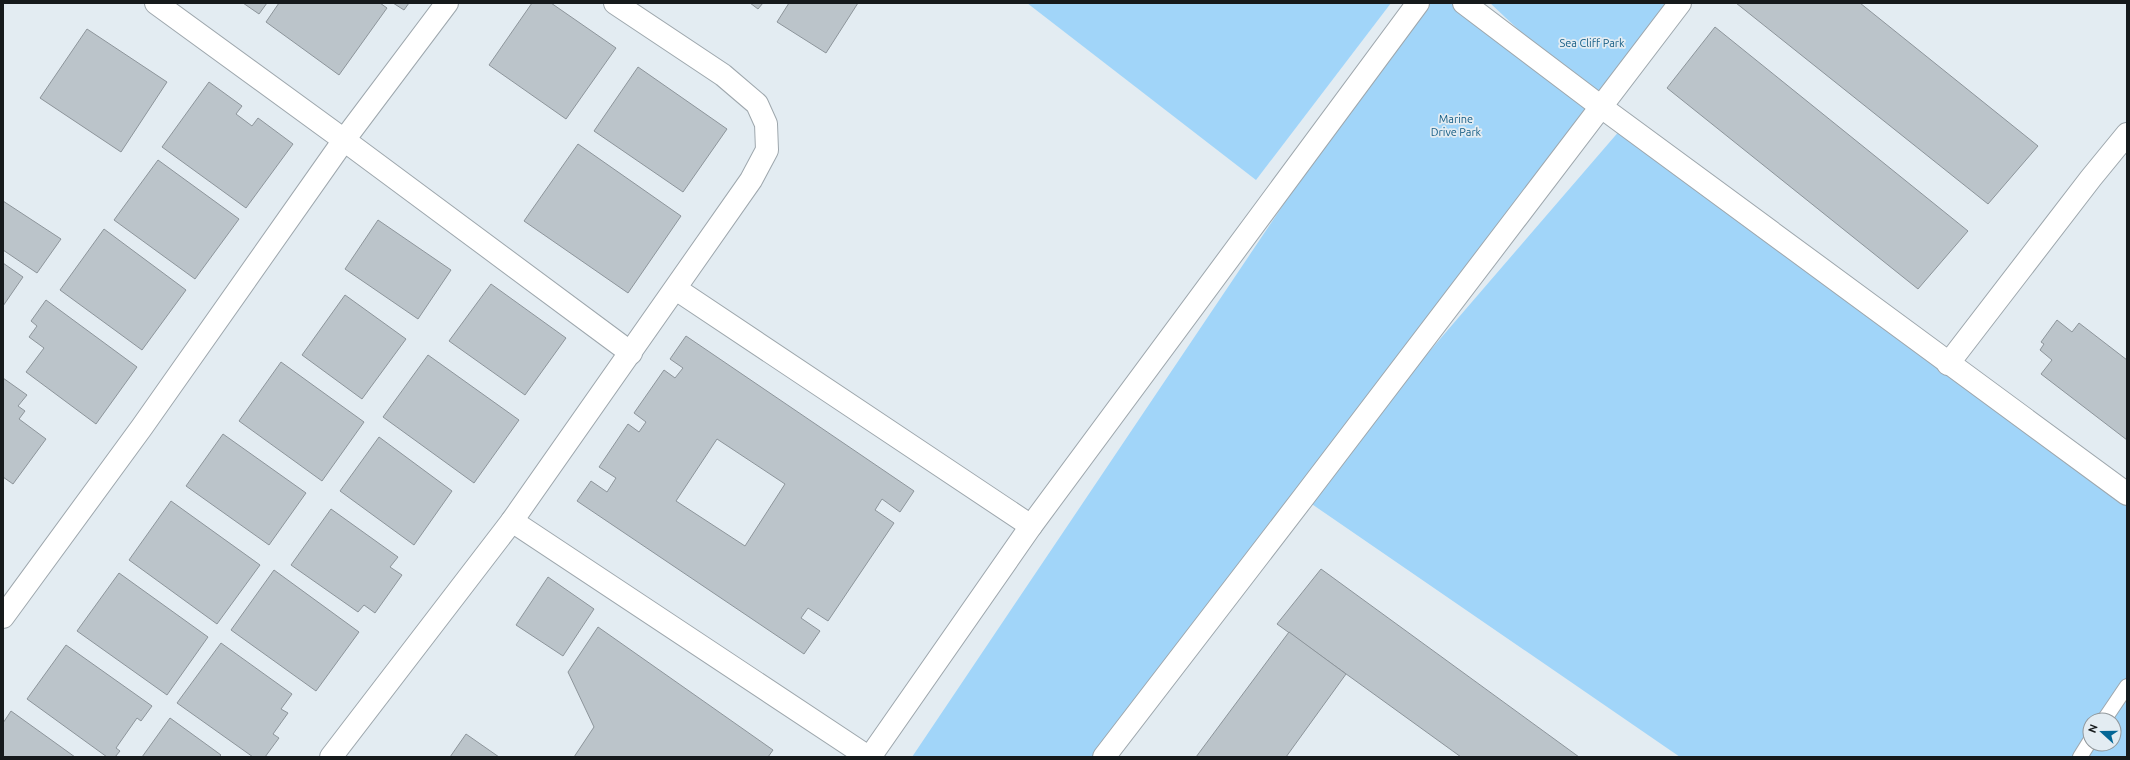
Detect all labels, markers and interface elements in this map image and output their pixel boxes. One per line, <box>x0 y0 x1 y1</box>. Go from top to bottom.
park label: Sea Cliff Park <box>1559 37 1625 49</box>
park label: Marine Drive Park <box>1431 113 1482 138</box>
north arrow <box>2082 712 2122 752</box>
text: N <box>2086 722 2100 734</box>

